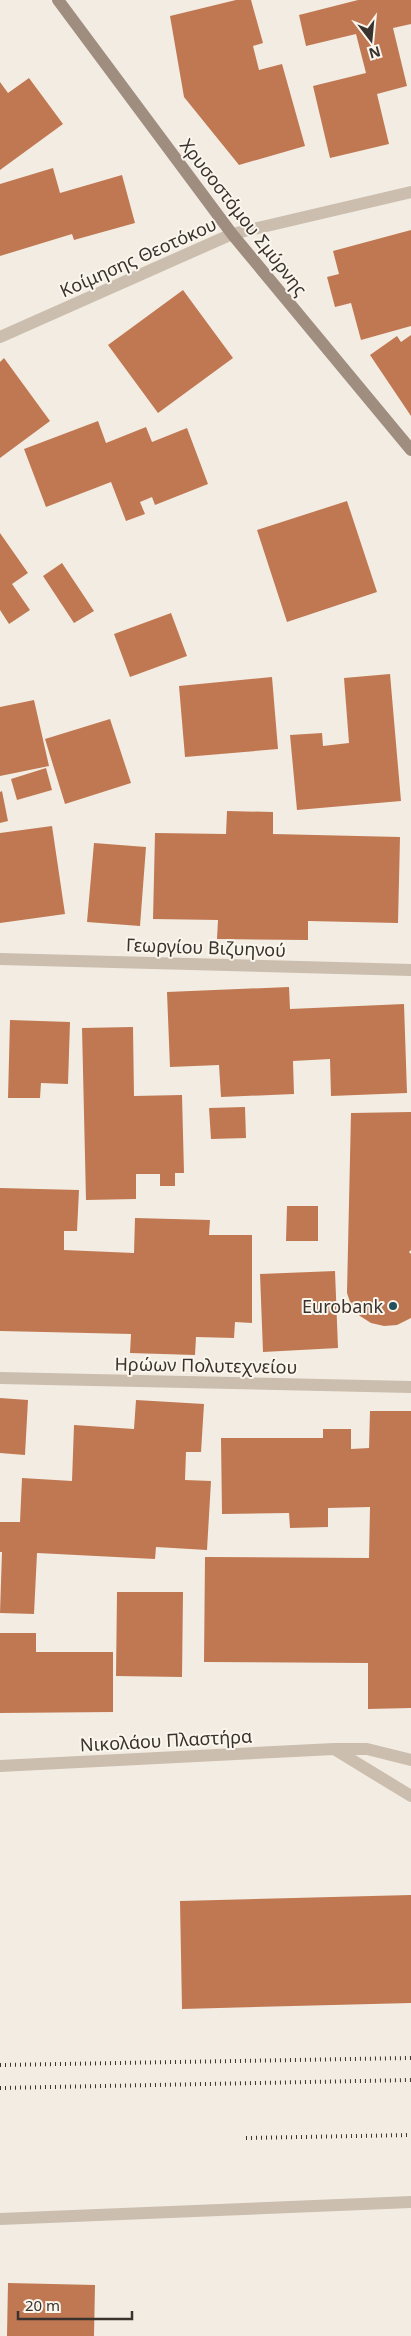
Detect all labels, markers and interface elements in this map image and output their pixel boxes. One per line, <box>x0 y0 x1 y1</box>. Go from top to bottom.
north arrow <box>346 15 396 65</box>
text: N <box>367 42 383 64</box>
street label: Χρυσοστόμου Σμύρνης <box>175 134 313 301</box>
street label: Κοίμησης Θεοτόκου <box>56 212 220 302</box>
street label: Γεωργίου Βιζυηνού <box>126 932 286 962</box>
place label: Eurobank <box>302 1294 383 1318</box>
marker: Eurobank <box>387 1300 399 1312</box>
street label: Ηρώων Πολυτεχνείου <box>114 1351 298 1379</box>
street label: Νικολάου Πλαστήρα <box>79 1724 253 1756</box>
scale bar <box>18 2288 131 2320</box>
text: 20 m <box>25 2295 60 2315</box>

